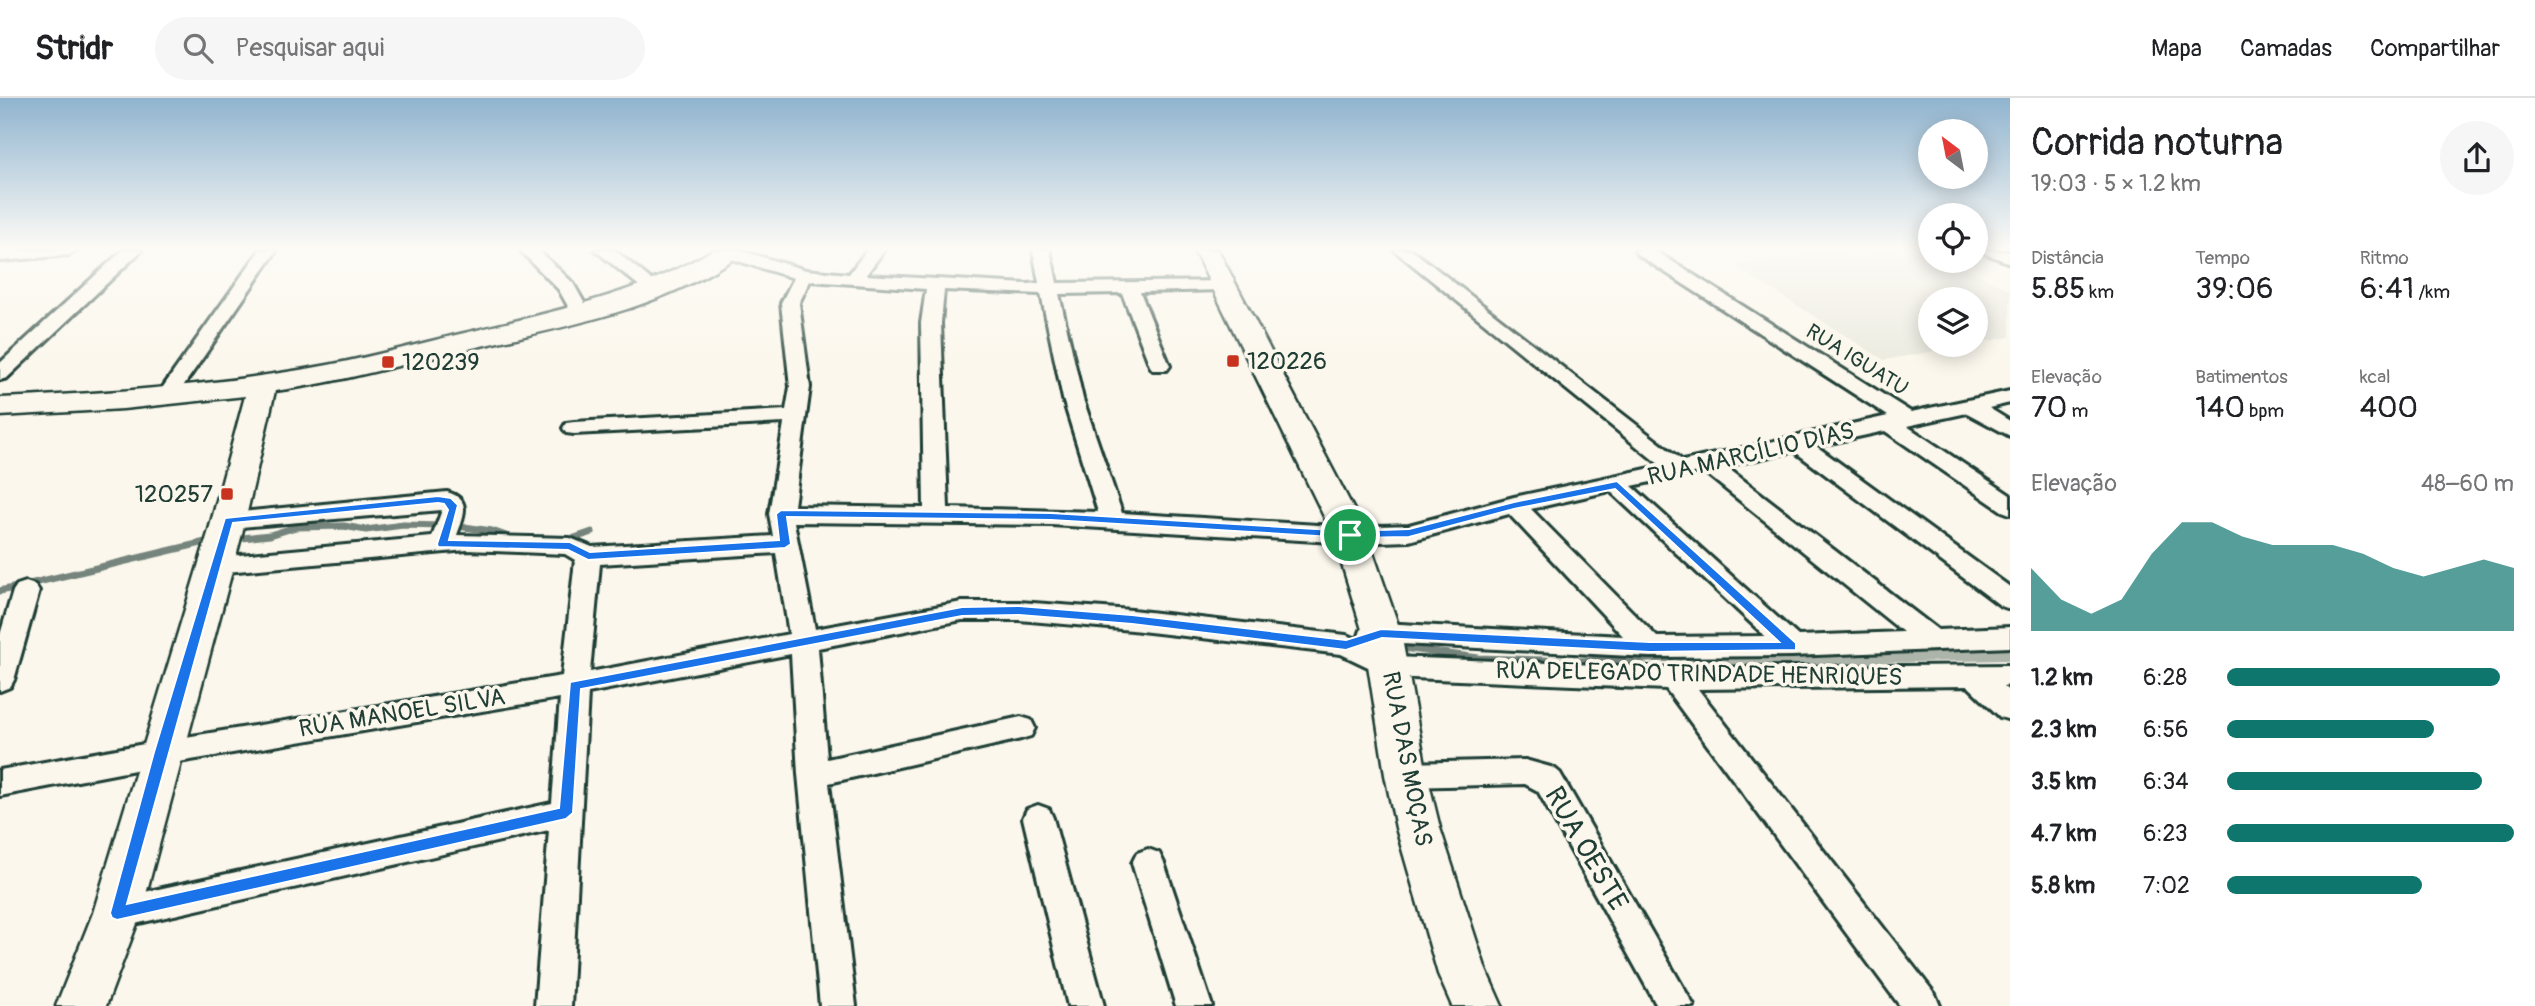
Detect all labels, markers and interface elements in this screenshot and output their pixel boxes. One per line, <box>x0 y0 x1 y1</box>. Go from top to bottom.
search box <box>155 17 645 80</box>
text: Stridr <box>35 28 113 69</box>
icon: search <box>179 29 217 67</box>
text: Pesquisar aqui <box>235 32 384 64</box>
text: Mapa <box>2151 34 2202 63</box>
text: Camadas <box>2240 34 2332 63</box>
text: Compartilhar <box>2370 34 2500 63</box>
north arrow <box>1918 119 1988 189</box>
map controls <box>1918 119 1988 357</box>
text: Corrida noturna <box>2031 119 2283 167</box>
button: share <box>2440 121 2514 195</box>
text: 19:03 · 5 × 1.2 km <box>2031 169 2201 198</box>
button: locate <box>1918 203 1988 273</box>
text: Distância <box>2031 246 2104 270</box>
text: Tempo <box>2195 246 2250 270</box>
text: Ritmo <box>2360 246 2409 270</box>
text: 5.85 <box>2031 270 2085 307</box>
text: 39:06 <box>2195 270 2273 307</box>
text: 6:41 <box>2360 270 2414 307</box>
text: km <box>2085 280 2114 304</box>
text: /km <box>2414 280 2450 304</box>
button: layers <box>1918 287 1988 357</box>
street label: RUA IGUATU <box>1801 318 1913 402</box>
place label: 120226 <box>1247 347 1327 376</box>
place label: 120239 <box>402 348 480 377</box>
marker: 120226 <box>1225 353 1241 369</box>
marker: 120239 <box>380 354 396 370</box>
text: Elevação <box>2031 365 2102 389</box>
text: Batimentos <box>2195 365 2288 389</box>
text: kcal <box>2360 365 2391 389</box>
text: 70 <box>2031 389 2067 426</box>
text: 140 <box>2195 389 2245 426</box>
text: 400 <box>2360 389 2418 426</box>
text: m <box>2067 399 2088 423</box>
text: bpm <box>2245 399 2284 423</box>
street label: RUA MARCÍLIO DIAS <box>1645 416 1857 492</box>
text: Elevação <box>2031 469 2117 498</box>
text: 48–60 m <box>2421 469 2514 498</box>
place label: 120257 <box>135 480 213 509</box>
marker: 120257 <box>219 486 235 502</box>
pin <box>1320 505 1380 565</box>
icon: arrive <box>1331 516 1369 554</box>
street label: RUA DELEGADO TRINDADE HENRIQUES <box>1495 656 1903 692</box>
text: 1.2 km <box>2031 663 2093 692</box>
text: 6:28 <box>2143 663 2187 692</box>
street label: RUA DAS MOÇAS <box>1376 669 1438 849</box>
street label: RUA MANOEL SILVA <box>297 682 507 744</box>
text: 2.3 km <box>2031 715 2097 744</box>
text: 6:56 <box>2143 715 2188 744</box>
text: 3.5 km <box>2031 767 2096 796</box>
text: 6:34 <box>2143 767 2189 796</box>
street label: RUA OESTE <box>1536 781 1636 917</box>
text: 4.7 km <box>2031 819 2097 848</box>
text: 6:23 <box>2143 819 2188 848</box>
text: 5.8 km <box>2031 871 2095 900</box>
text: 7:02 <box>2143 871 2190 900</box>

